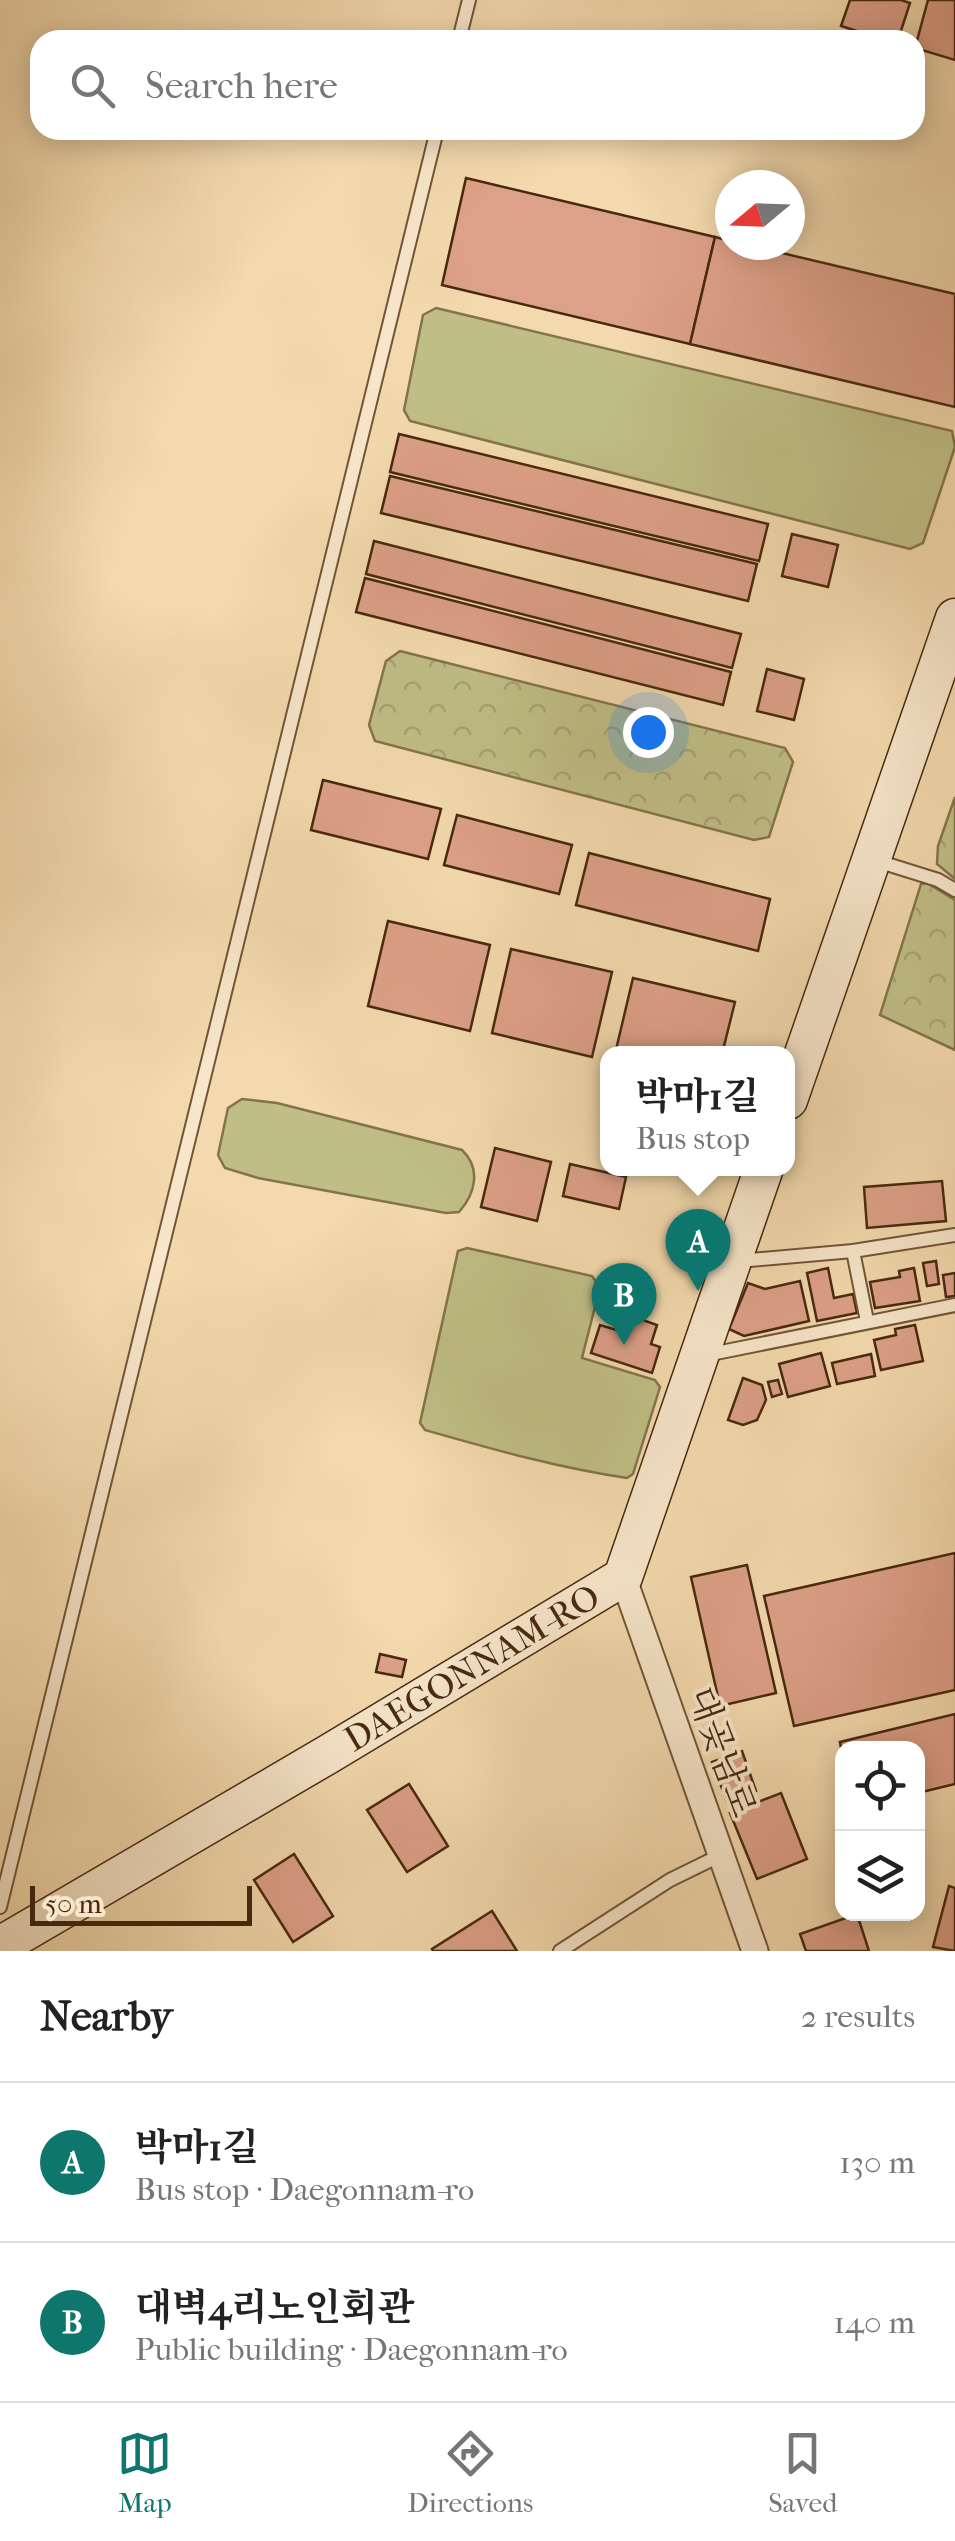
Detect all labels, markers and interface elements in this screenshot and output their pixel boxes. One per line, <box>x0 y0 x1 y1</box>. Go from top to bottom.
search box <box>30 30 925 140</box>
icon: search <box>65 58 120 113</box>
text: Search here <box>145 63 338 108</box>
north arrow <box>715 170 805 260</box>
your location <box>623 707 674 758</box>
popup <box>600 1046 795 1176</box>
text: 박마1길 <box>636 1074 759 1119</box>
text: Bus stop <box>636 1120 750 1157</box>
pin: A <box>666 1208 730 1291</box>
pin: B <box>592 1262 656 1345</box>
street label: DAEGONNAM-RO <box>337 1576 607 1760</box>
street label: 대곶남로 <box>680 1681 764 1823</box>
map controls <box>835 1741 925 1921</box>
button: locate <box>835 1741 925 1831</box>
button: layers <box>835 1831 925 1921</box>
scale bar <box>30 1881 252 1926</box>
text: 50 m <box>45 1887 102 1920</box>
text: Nearby <box>40 1992 172 2041</box>
text: 2 results <box>801 1998 915 2035</box>
text: 박마1길 <box>135 2125 259 2170</box>
text: A <box>62 2144 83 2181</box>
text: 130 m <box>839 2144 915 2181</box>
text: Bus stop · Daegonnam-ro <box>135 2171 474 2208</box>
text: 대벽4리노인회관 <box>135 2285 414 2330</box>
text: B <box>62 2304 83 2341</box>
text: 140 m <box>834 2304 915 2341</box>
text: Public building · Daegonnam-ro <box>135 2331 568 2368</box>
tab: Map <box>117 2426 172 2519</box>
tab: Directions <box>407 2426 533 2519</box>
tab: Saved <box>768 2426 838 2519</box>

